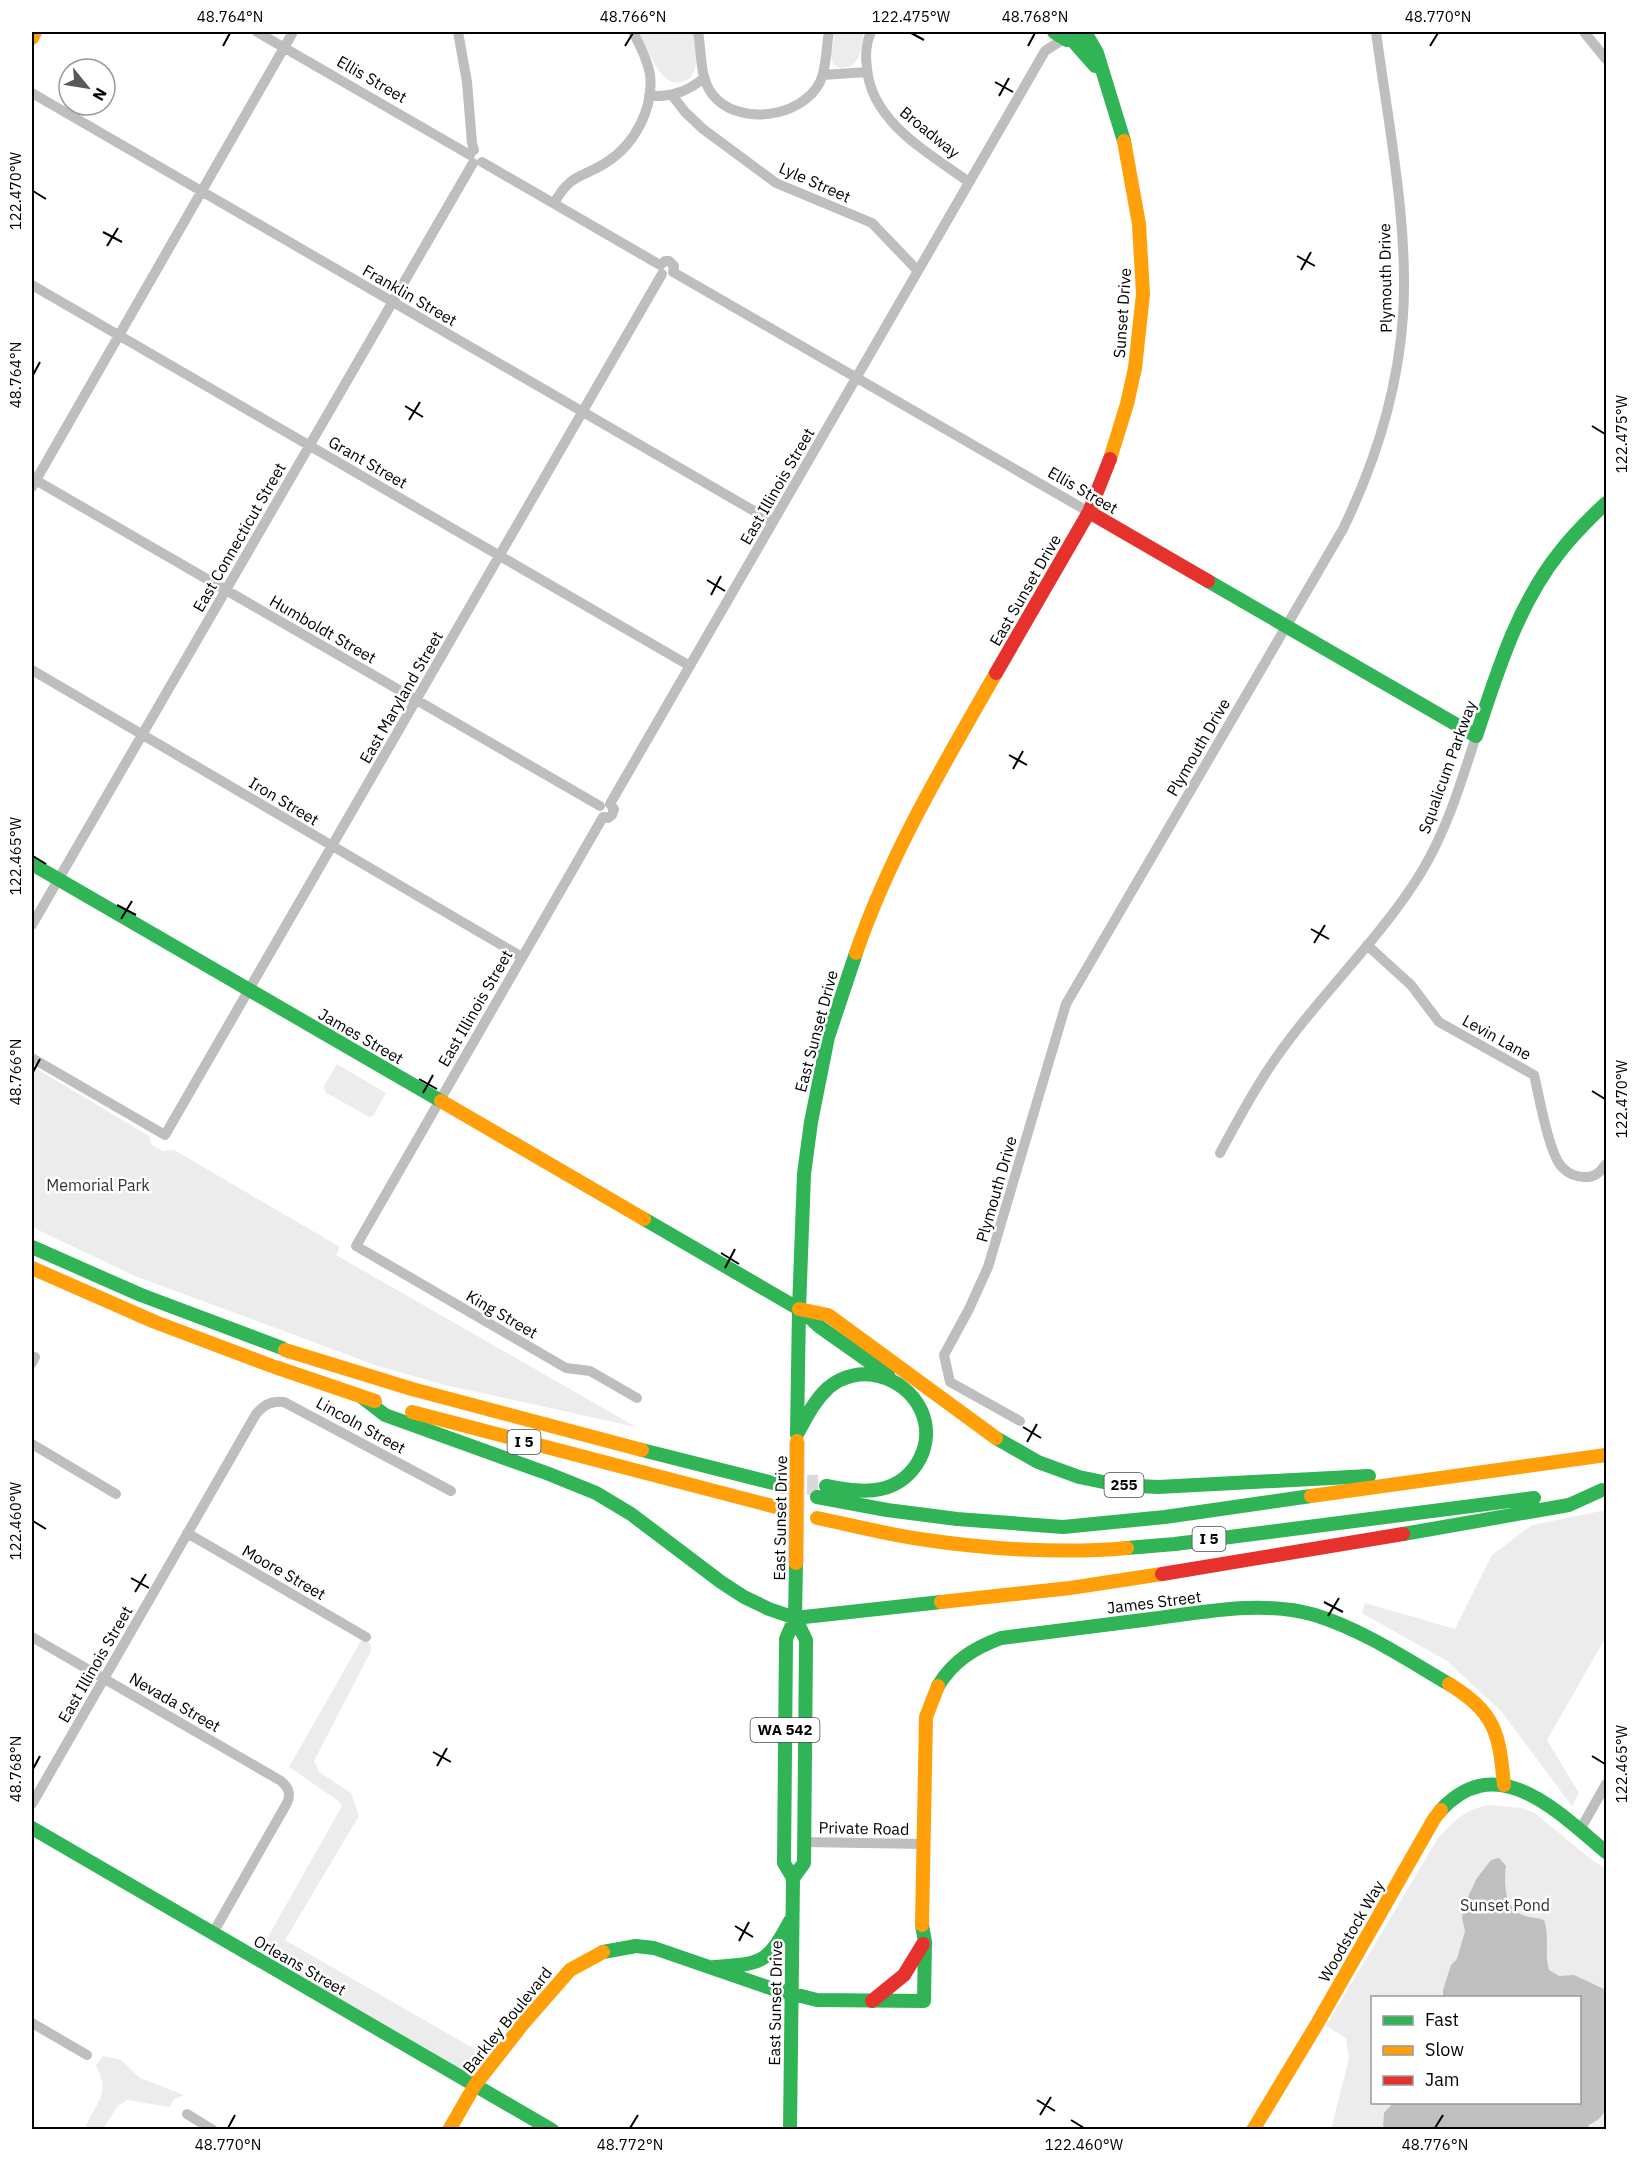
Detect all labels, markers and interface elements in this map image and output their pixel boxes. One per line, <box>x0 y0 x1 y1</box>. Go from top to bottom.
text: 48.764°N <box>197 7 263 26</box>
text: 48.766°N <box>600 7 666 26</box>
text: 122.475°W <box>872 7 951 26</box>
text: 48.768°N <box>1002 7 1068 26</box>
text: 48.770°N <box>1405 7 1471 26</box>
street label: Ellis Street <box>333 51 411 107</box>
north arrow <box>57 57 117 117</box>
text: N <box>88 84 112 105</box>
street label: Broadway <box>896 102 964 162</box>
text: 122.470°W <box>6 151 25 230</box>
street label: Lyle Street <box>776 157 854 207</box>
street label: Plymouth Drive <box>1374 223 1396 333</box>
street label: Franklin Street <box>359 260 461 330</box>
street label: Sunset Drive <box>1109 267 1135 359</box>
text: 48.764°N <box>6 342 25 408</box>
text: 122.475°W <box>1612 394 1631 473</box>
street label: East Illinois Street <box>735 424 819 548</box>
street label: Grant Street <box>325 431 411 493</box>
street label: East Connecticut Street <box>188 459 290 615</box>
street label: Ellis Street <box>1044 462 1122 518</box>
street label: East Sunset Drive <box>985 530 1065 649</box>
street label: Humboldt Street <box>266 590 380 668</box>
street label: East Maryland Street <box>355 627 447 767</box>
street label: Plymouth Drive <box>1162 694 1234 799</box>
street label: Squalicum Parkway <box>1414 698 1480 836</box>
street label: Iron Street <box>245 772 323 830</box>
text: 122.465°W <box>6 816 25 895</box>
street label: East Illinois Street <box>433 946 517 1070</box>
street label: East Sunset Drive <box>790 968 842 1094</box>
street label: James Street <box>315 1004 407 1068</box>
street label: Levin Lane <box>1459 1010 1535 1064</box>
text: 48.766°N <box>6 1039 25 1105</box>
text: 122.470°W <box>1612 1059 1631 1138</box>
street label: Plymouth Drive <box>971 1133 1021 1244</box>
park label: Memorial Park <box>46 1175 150 1195</box>
street label: King Street <box>463 1285 541 1343</box>
street label: Lincoln Street <box>313 1392 409 1458</box>
road number: I 5 <box>508 1430 540 1454</box>
street label: East Sunset Drive <box>769 1455 791 1581</box>
road number: 255 <box>1104 1473 1144 1497</box>
text: 122.460°W <box>6 1481 25 1560</box>
road number: I 5 <box>1192 1527 1226 1551</box>
street label: Moore Street <box>239 1540 329 1604</box>
street label: James Street <box>1106 1586 1202 1618</box>
street label: East Illinois Street <box>53 1602 137 1726</box>
street label: Nevada Street <box>126 1668 224 1736</box>
road number: WA 542 <box>750 1718 820 1742</box>
text: 122.465°W <box>1612 1724 1631 1803</box>
text: 48.768°N <box>6 1736 25 1802</box>
street label: Private Road <box>819 1817 909 1839</box>
street label: Woodstock Way <box>1314 1877 1388 1985</box>
park label: Sunset Pond <box>1460 1895 1550 1915</box>
street label: Orleans Street <box>250 1930 350 2000</box>
street label: East Sunset Drive <box>764 1940 786 2066</box>
street label: Barkley Boulevard <box>458 1963 556 2077</box>
legend <box>1371 1996 1581 2104</box>
text: Fast <box>1425 2008 1459 2031</box>
text: Slow <box>1425 2038 1464 2061</box>
text: Jam <box>1425 2068 1460 2091</box>
text: 48.770°N <box>195 2135 261 2154</box>
text: 48.772°N <box>597 2135 663 2154</box>
text: 122.460°W <box>1045 2135 1124 2154</box>
text: 48.776°N <box>1402 2135 1468 2154</box>

